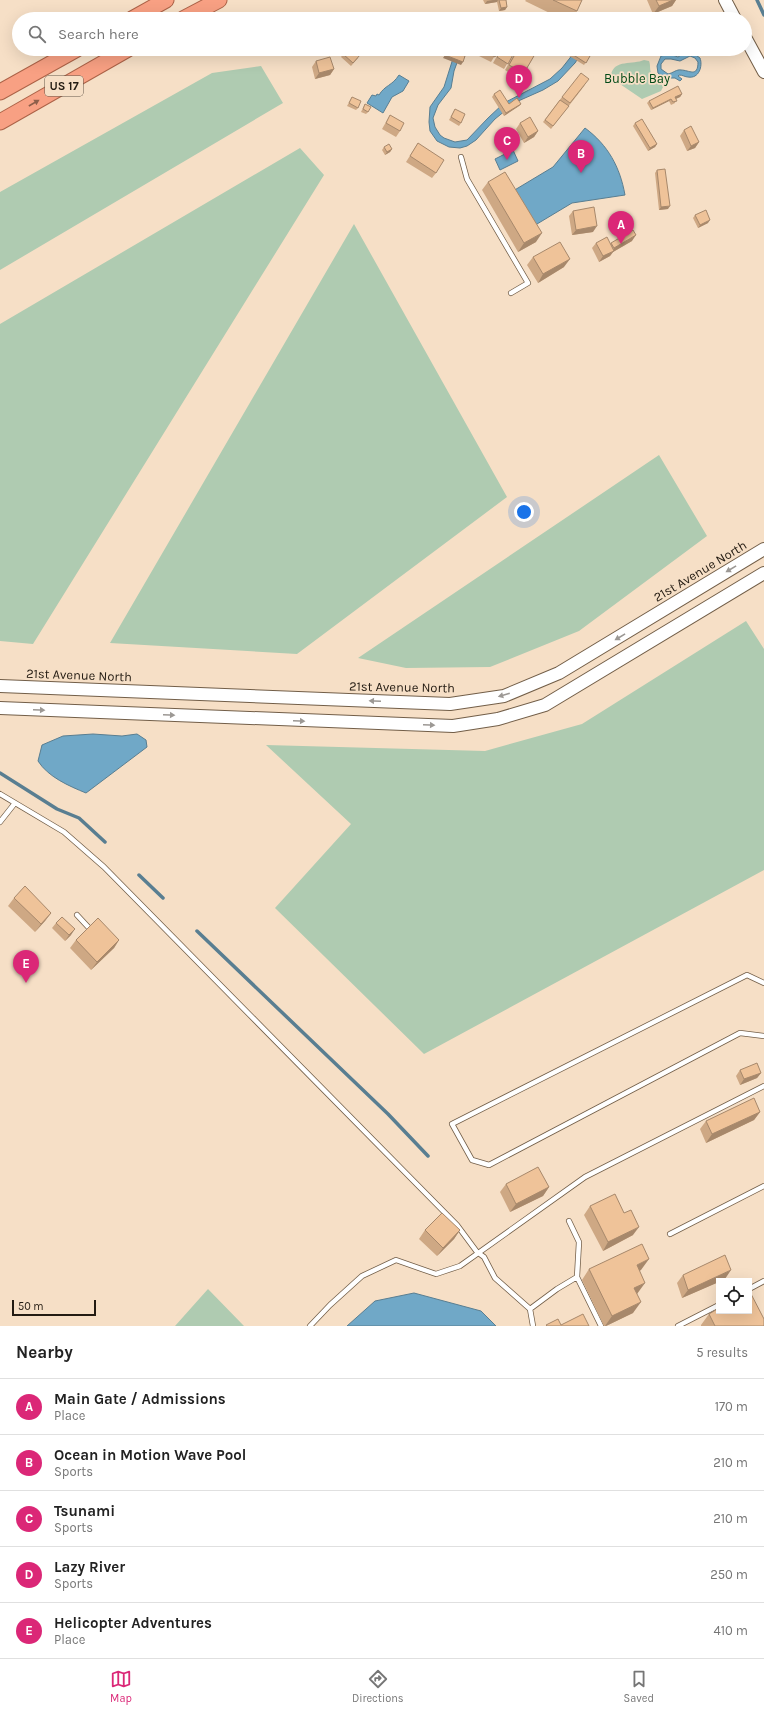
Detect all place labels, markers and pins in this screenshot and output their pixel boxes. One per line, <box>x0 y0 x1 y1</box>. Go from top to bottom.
pin: D <box>506 65 532 98</box>
pin: C <box>494 127 520 160</box>
pin: B <box>568 140 594 173</box>
pin: A <box>608 211 634 244</box>
pin: E <box>13 950 39 983</box>

